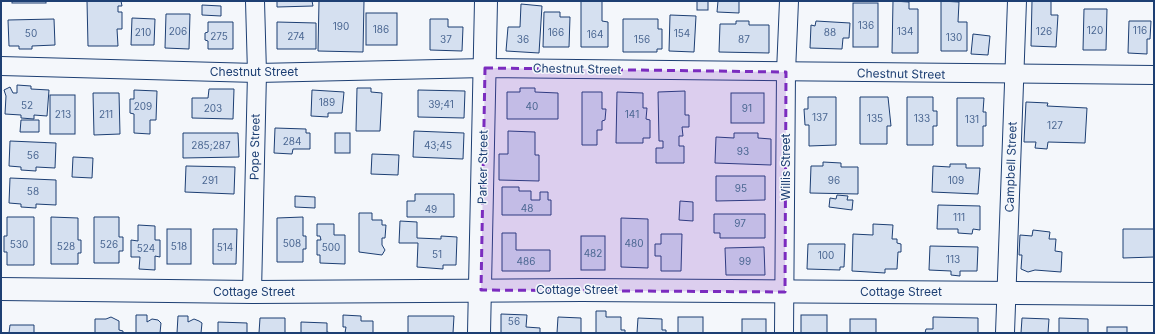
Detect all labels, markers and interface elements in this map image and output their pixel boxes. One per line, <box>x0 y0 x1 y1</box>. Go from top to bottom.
house number: 136 <box>858 19 874 31</box>
house number: 190 <box>333 20 349 32</box>
house number: 186 <box>373 23 389 35</box>
house number: 120 <box>1087 24 1103 36</box>
house number: 116 <box>1133 24 1147 36</box>
house number: 206 <box>169 25 187 37</box>
house number: 134 <box>897 25 913 37</box>
house number: 126 <box>1036 25 1052 37</box>
house number: 210 <box>135 26 151 38</box>
house number: 166 <box>548 26 564 38</box>
house number: 88 <box>824 26 836 38</box>
house number: 50 <box>25 27 37 39</box>
house number: 154 <box>674 27 690 39</box>
house number: 164 <box>587 28 603 40</box>
house number: 275 <box>210 30 228 42</box>
house number: 274 <box>287 30 305 42</box>
house number: 130 <box>946 31 962 43</box>
house number: 37 <box>440 33 452 45</box>
house number: 36 <box>517 33 529 45</box>
house number: 156 <box>634 33 650 45</box>
house number: 87 <box>738 33 750 45</box>
street label: Chestnut Street <box>533 60 621 77</box>
street label: Chestnut Street <box>210 64 298 79</box>
street label: Chestnut Street <box>857 65 945 82</box>
house number: 189 <box>319 96 335 108</box>
house number: 39;41 <box>428 98 454 110</box>
house number: 52 <box>21 99 33 111</box>
house number: 209 <box>134 100 152 112</box>
house number: 40 <box>526 100 538 112</box>
house number: 203 <box>204 102 222 114</box>
house number: 91 <box>742 102 752 114</box>
house number: 213 <box>55 108 71 120</box>
house number: 211 <box>99 108 113 120</box>
house number: 141 <box>625 108 639 120</box>
house number: 137 <box>812 111 828 123</box>
house number: 135 <box>867 112 883 124</box>
house number: 133 <box>914 112 930 124</box>
house number: 131 <box>965 113 979 125</box>
street label: Pope Street <box>246 114 263 180</box>
house number: 127 <box>1047 119 1063 131</box>
street label: Campbell Street <box>1001 121 1020 213</box>
street label: Parker Street <box>474 130 491 204</box>
street label: Willis Street <box>778 133 793 201</box>
house number: 284 <box>283 135 301 147</box>
house number: 285;287 <box>191 139 231 151</box>
house number: 43;45 <box>424 139 452 151</box>
house number: 93 <box>737 145 749 157</box>
house number: 56 <box>27 149 39 161</box>
house number: 291 <box>202 174 218 186</box>
house number: 96 <box>828 174 840 186</box>
house number: 109 <box>948 174 964 186</box>
house number: 95 <box>735 182 747 194</box>
house number: 58 <box>27 185 39 197</box>
house number: 48 <box>521 202 533 214</box>
house number: 49 <box>425 203 437 215</box>
house number: 111 <box>953 211 965 223</box>
house number: 97 <box>734 217 746 229</box>
house number: 508 <box>283 237 301 249</box>
house number: 480 <box>625 237 643 249</box>
house number: 530 <box>10 238 28 250</box>
house number: 526 <box>100 238 118 250</box>
house number: 528 <box>57 240 75 252</box>
house number: 518 <box>171 240 187 252</box>
house number: 514 <box>217 241 233 253</box>
house number: 500 <box>322 241 340 253</box>
house number: 524 <box>137 242 155 254</box>
house number: 482 <box>584 247 602 259</box>
house number: 51 <box>432 248 442 260</box>
house number: 100 <box>818 249 834 261</box>
house number: 113 <box>946 253 960 265</box>
house number: 486 <box>517 255 535 267</box>
house number: 99 <box>739 255 751 267</box>
street label: Cottage Street <box>536 282 618 297</box>
street label: Cottage Street <box>213 284 295 299</box>
street label: Cottage Street <box>860 284 942 299</box>
house number: 56 <box>508 315 520 327</box>

